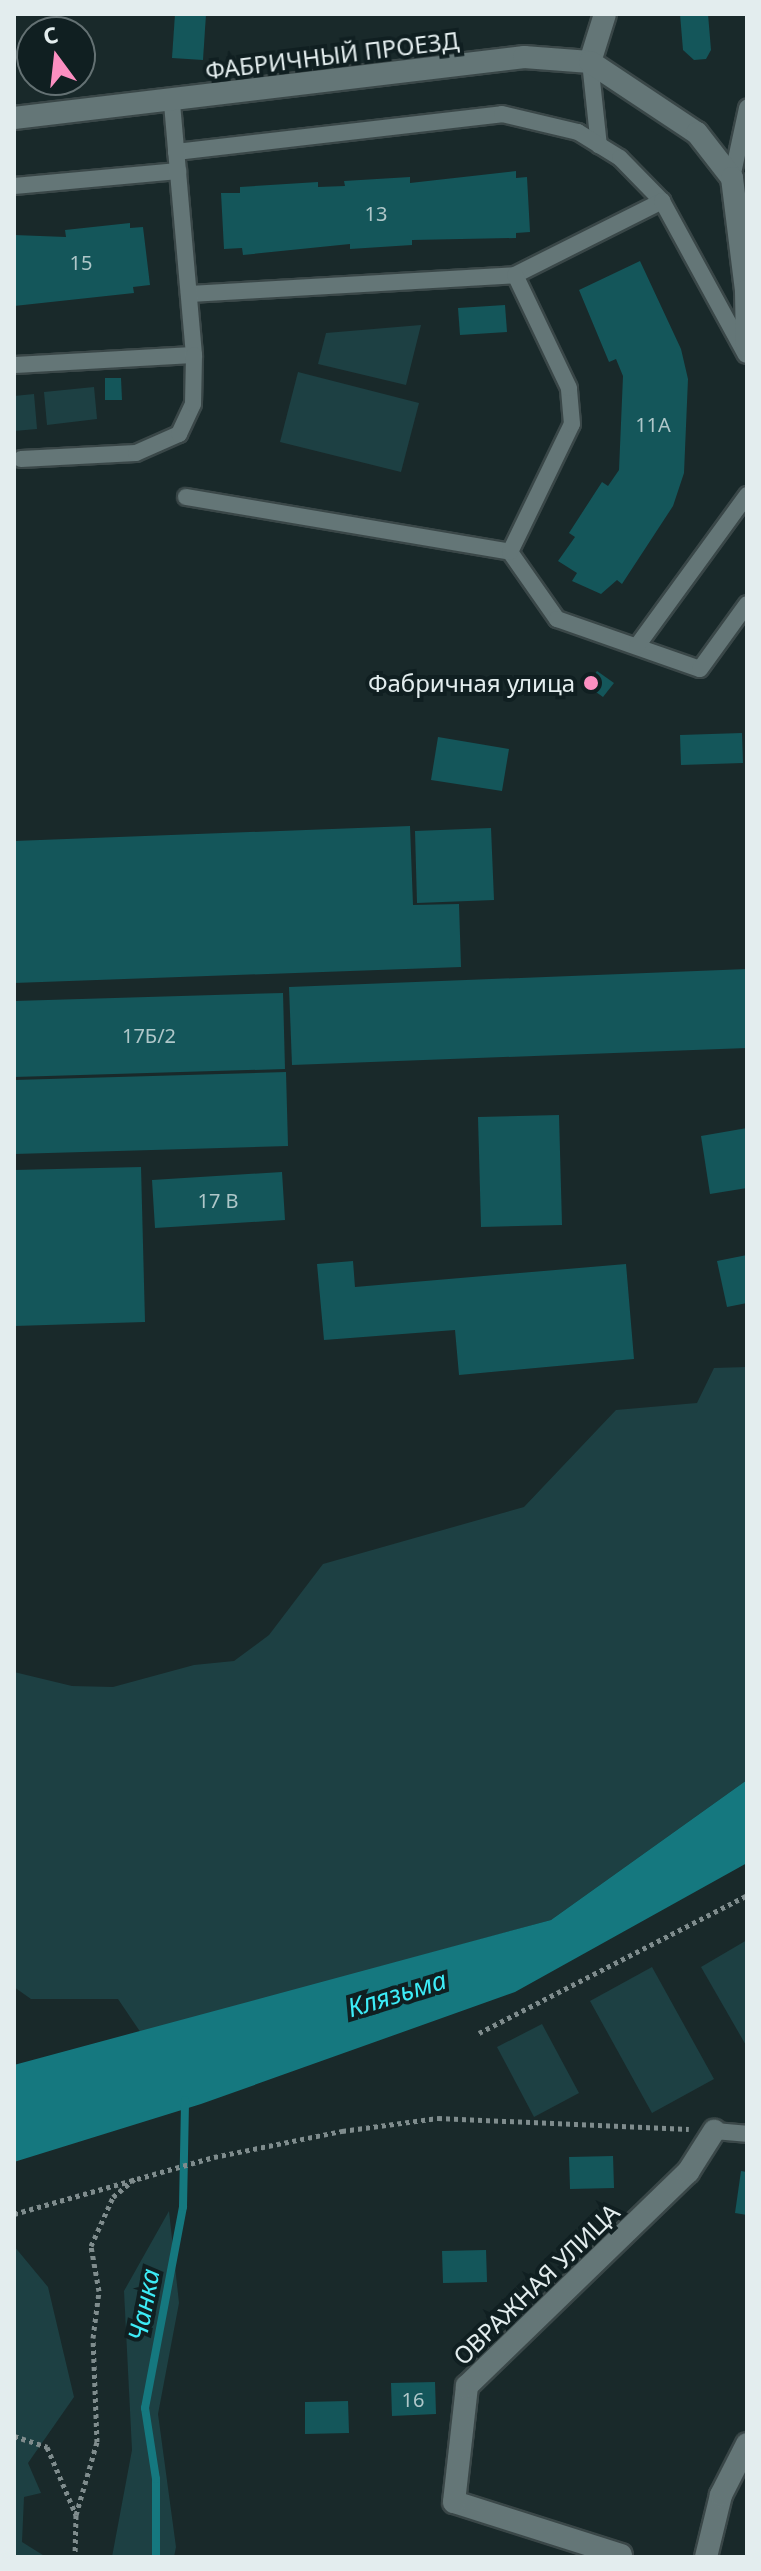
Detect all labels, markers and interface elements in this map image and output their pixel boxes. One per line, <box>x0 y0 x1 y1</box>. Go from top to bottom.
north arrow <box>16 16 96 96</box>
text: С <box>40 18 61 51</box>
street label: ФАБРИЧНЫЙ ПРОЕЗД <box>204 25 460 85</box>
house number: 13 <box>365 201 387 225</box>
house number: 15 <box>70 250 92 274</box>
house number: 11А <box>635 412 671 436</box>
place label: Фабричная улица <box>368 669 575 697</box>
marker: Фабричная улица <box>582 674 600 692</box>
house number: 17Б/2 <box>122 1023 176 1047</box>
house number: 17 В <box>197 1188 239 1212</box>
water label: Клязьма <box>344 1964 450 2024</box>
street label: ОВРАЖНАЯ УЛИЦА <box>447 2197 625 2371</box>
water label: Чанка <box>122 2266 166 2344</box>
house number: 16 <box>402 2387 424 2411</box>

